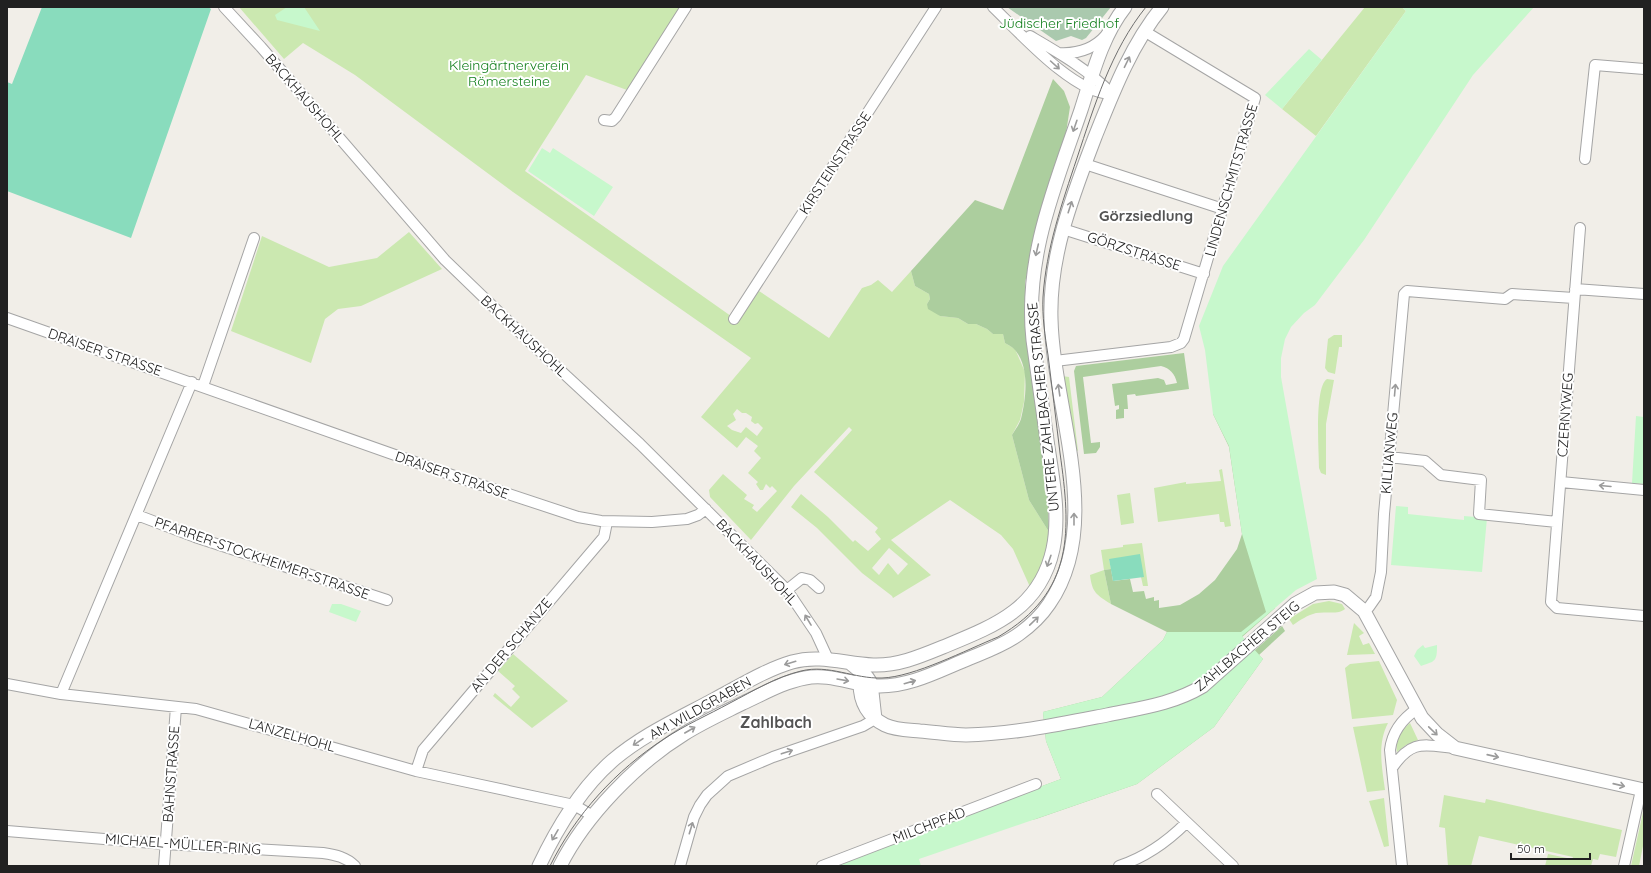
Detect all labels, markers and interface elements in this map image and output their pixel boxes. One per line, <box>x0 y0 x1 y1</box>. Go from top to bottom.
park label: Jüdischer Friedhof <box>999 14 1119 32</box>
street label: BACKHAUSHOHL <box>262 50 349 146</box>
park label: Kleingärtnerverein Römersteine <box>449 56 569 90</box>
one-way arrow <box>1124 57 1132 69</box>
one-way arrow <box>1049 60 1060 69</box>
street label: LINDENSCHMITSTRASSE <box>1201 101 1261 259</box>
street label: KIRSTEINSTRASSE <box>795 108 875 218</box>
one-way arrow <box>1071 119 1078 132</box>
one-way arrow <box>1067 201 1074 214</box>
district label: Görzsiedlung <box>1099 206 1193 225</box>
street label: GÖRZSTRASSE <box>1085 227 1183 275</box>
one-way arrow <box>1033 243 1041 256</box>
street label: BACKHAUSHOHL <box>477 291 571 381</box>
street label: UNTERE ZAHLBACHER STRASSE <box>1023 301 1063 512</box>
street label: DRAISER STRASSE <box>46 324 164 380</box>
street label: CZERNYWEG <box>1553 372 1577 458</box>
one-way arrow <box>1055 384 1063 397</box>
one-way arrow <box>1391 384 1399 397</box>
street label: KILLIANWEG <box>1376 411 1402 495</box>
street label: DRAISER STRASSE <box>393 447 511 503</box>
one-way arrow <box>1599 482 1612 490</box>
street label: PFARRER-STOCKHEIMER-STRASSE <box>152 513 372 603</box>
one-way arrow <box>1070 513 1078 526</box>
street label: BACKHAUSHOHL <box>712 515 802 609</box>
one-way arrow <box>1045 555 1052 568</box>
street label: AN DER SCHANZE <box>466 594 556 696</box>
street label: ZAHLBACHER STEIG <box>1191 597 1303 695</box>
one-way arrow <box>804 614 812 626</box>
one-way arrow <box>1029 616 1039 626</box>
one-way arrow <box>784 660 797 667</box>
street label: AM WILDGRABEN <box>646 672 754 744</box>
one-way arrow <box>836 676 849 684</box>
one-way arrow <box>903 678 916 685</box>
district label: Zahlbach <box>740 712 812 732</box>
street label: LANZELHOHL <box>247 714 338 756</box>
street label: BAHNSTRASSE <box>159 725 183 823</box>
one-way arrow <box>684 726 696 734</box>
one-way arrow <box>1428 726 1439 735</box>
one-way arrow <box>633 738 644 746</box>
one-way arrow <box>781 747 793 755</box>
one-way arrow <box>1486 753 1499 761</box>
one-way arrow <box>1613 781 1626 789</box>
street label: MILCHPFAD <box>890 803 968 847</box>
one-way arrow <box>688 822 695 835</box>
one-way arrow <box>551 829 559 841</box>
street label: MICHAEL-MÜLLER-RING <box>104 830 262 858</box>
scale bar <box>1511 835 1590 861</box>
text: 50 m <box>1517 841 1545 856</box>

